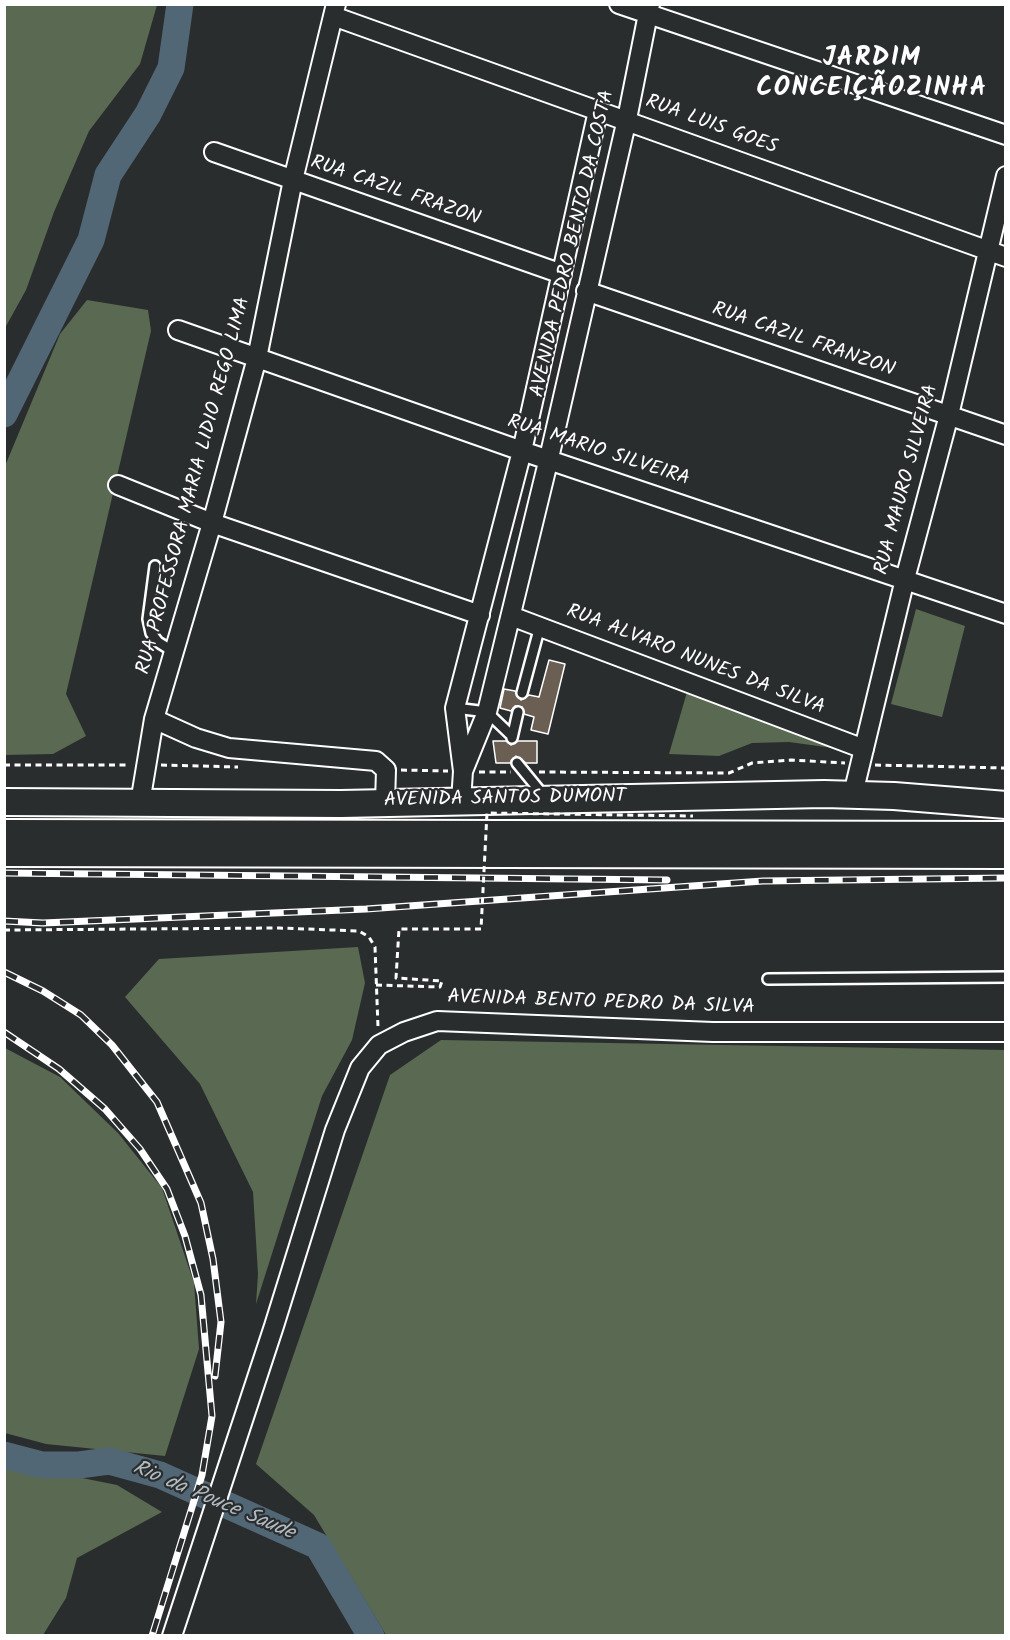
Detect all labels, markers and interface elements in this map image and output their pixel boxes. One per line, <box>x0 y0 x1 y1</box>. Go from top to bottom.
district label: JARDIM CONCEIÇÃOZINHA <box>756 45 988 106</box>
street label: AVENIDA PEDRO BENTO DA COSTA <box>527 88 621 400</box>
street label: RUA LUIS GOES <box>642 91 780 161</box>
street label: RUA CAZIL FRAZON <box>307 152 483 232</box>
street label: RUA PROFESSORA MARIA LIDIO REGO LIMA <box>133 295 257 677</box>
street label: RUA CAZIL FRANZON <box>709 298 897 384</box>
street label: RUA MAURO SILVEIRA <box>871 382 945 578</box>
street label: RUA MARIO SILVEIRA <box>504 411 692 493</box>
street label: RUA ALVARO NUNES DA SILVA <box>562 601 828 721</box>
street label: AVENIDA SANTOS DUMONT <box>384 786 626 814</box>
street label: AVENIDA BENTO PEDRO DA SILVA <box>447 987 755 1021</box>
water label: Rio da Pouce Saude <box>128 1457 298 1547</box>

